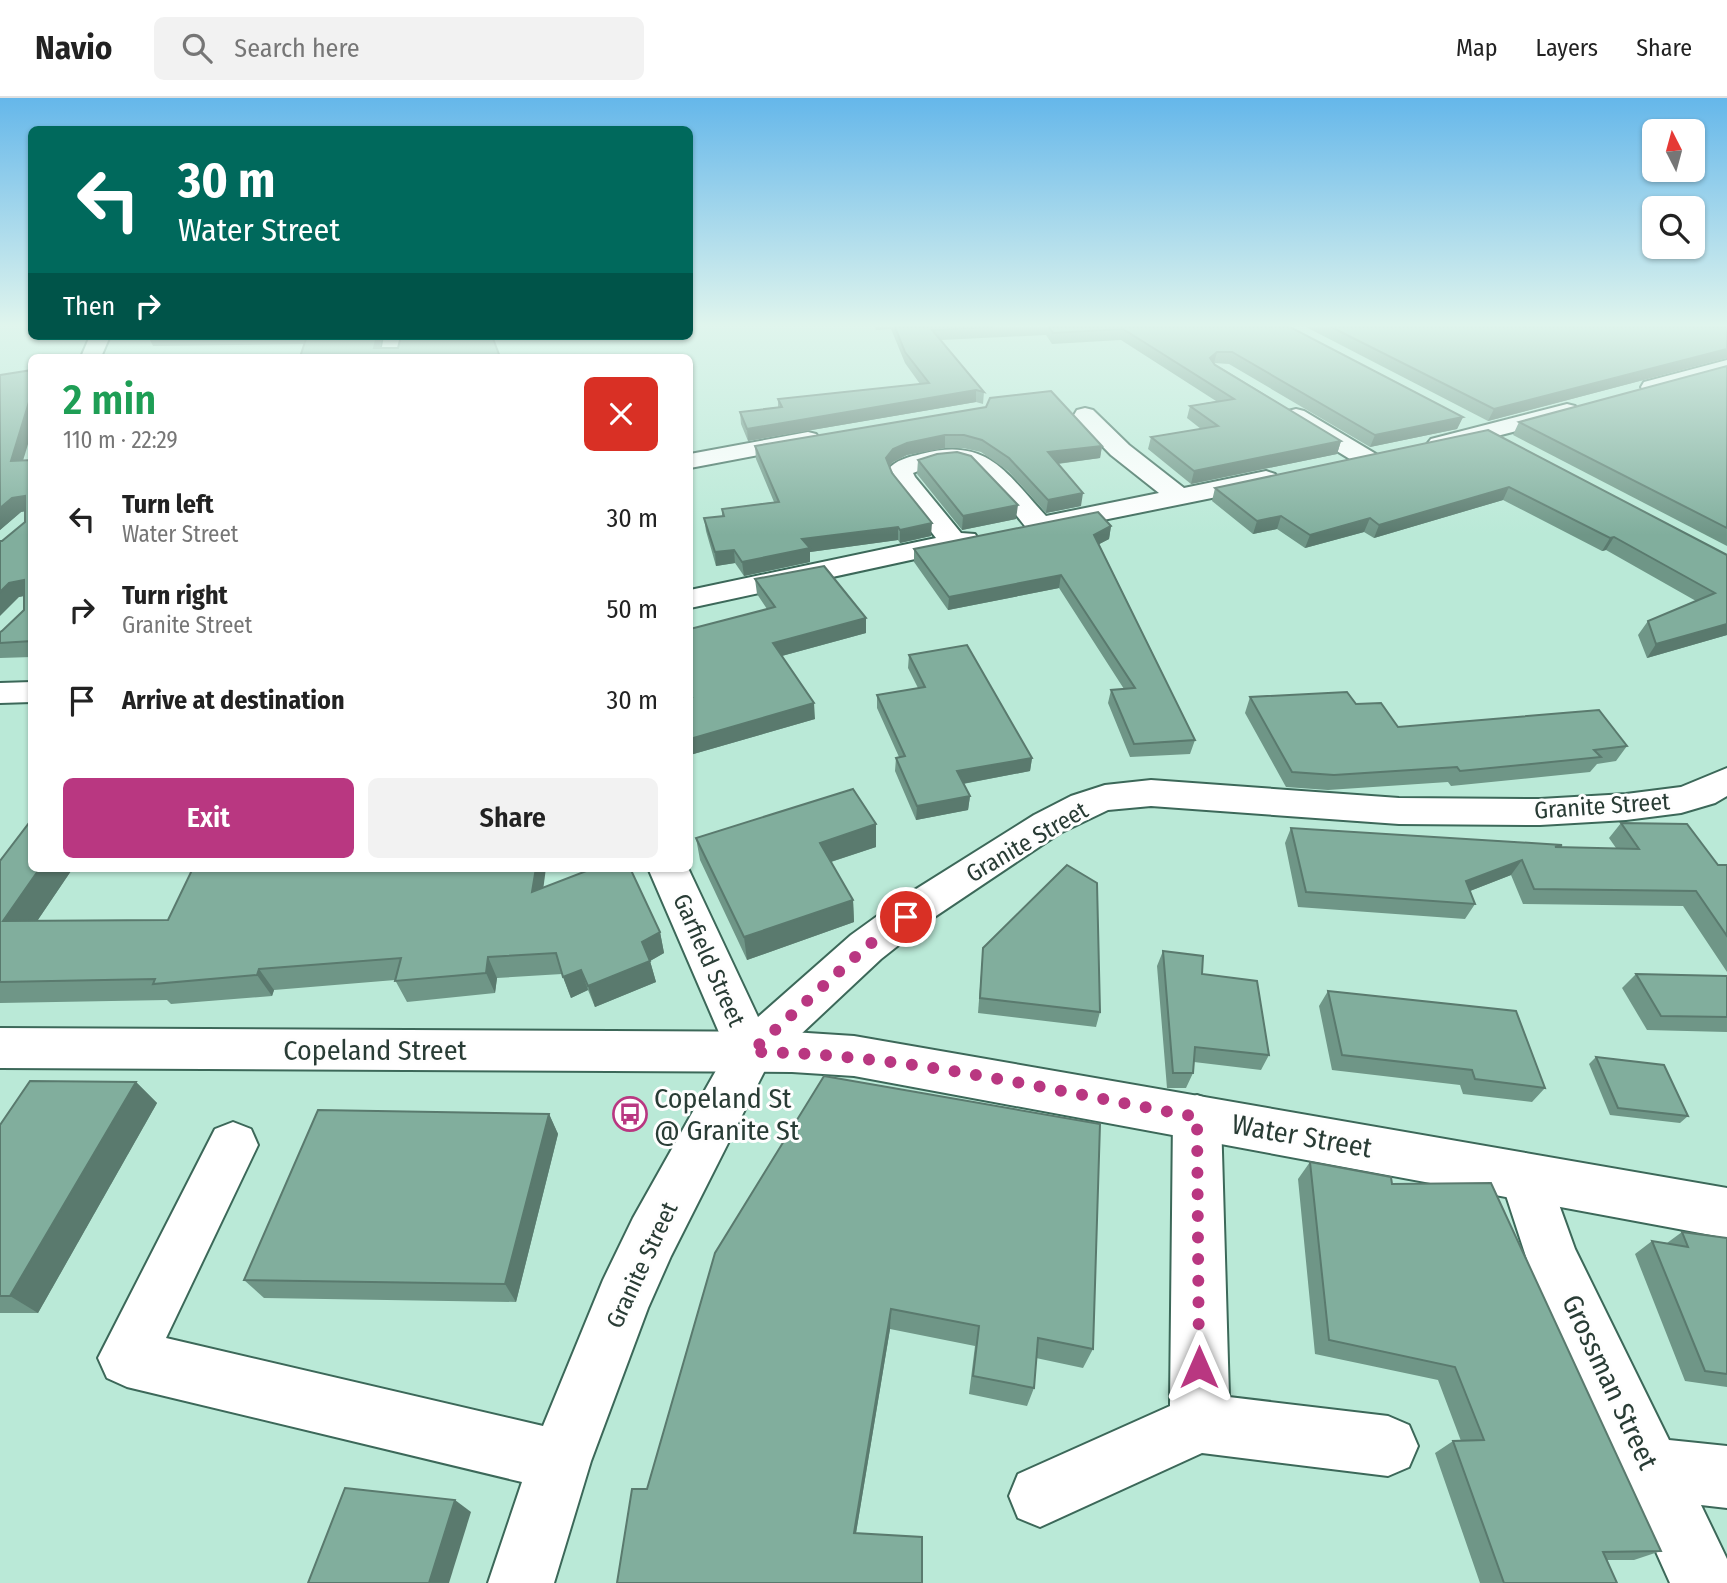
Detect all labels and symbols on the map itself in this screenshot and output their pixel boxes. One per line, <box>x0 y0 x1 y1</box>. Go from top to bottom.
north arrow <box>1642 119 1704 182</box>
street label: Granite Street <box>1533 787 1671 825</box>
street label: Granite Street <box>961 796 1093 888</box>
pin <box>876 887 936 947</box>
street label: Garfield Street <box>667 889 751 1031</box>
street label: Copeland Street <box>283 1034 467 1067</box>
place label: Copeland St @ Granite St <box>654 1082 800 1147</box>
bus stop icon: Copeland St @ Granite St <box>611 1095 649 1133</box>
street label: Water Street <box>1229 1107 1375 1165</box>
street label: Granite Street <box>601 1197 683 1332</box>
street label: Grossman Street <box>1555 1289 1665 1475</box>
position arrow <box>1162 1330 1236 1404</box>

